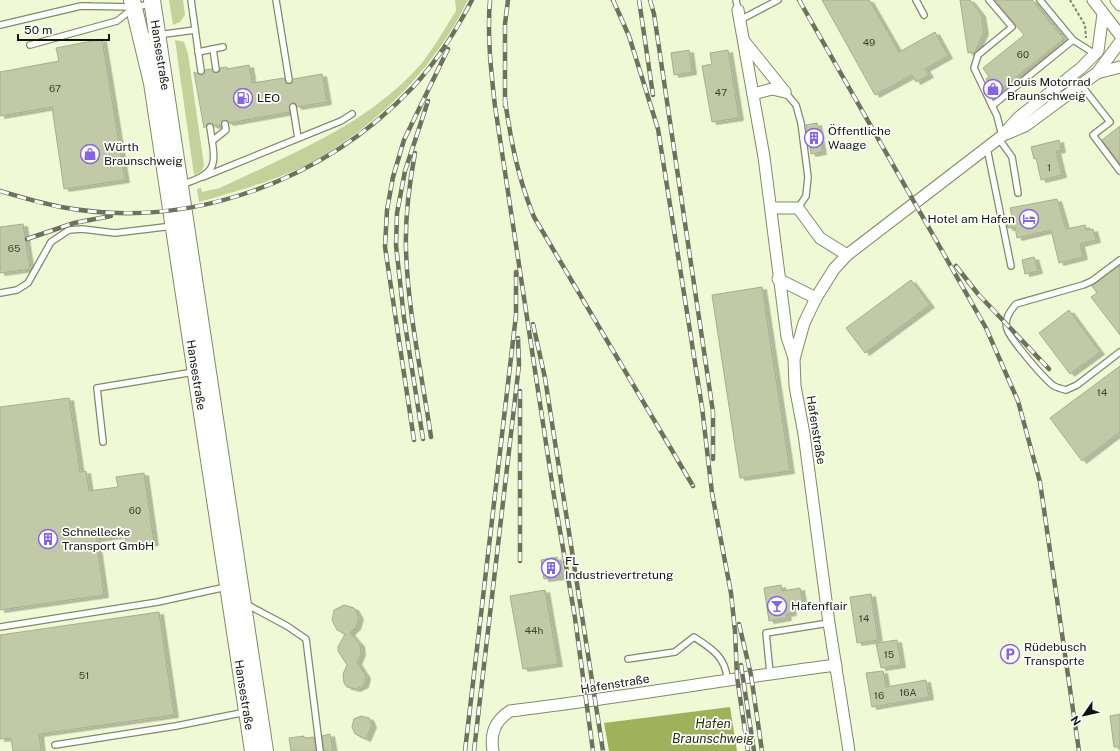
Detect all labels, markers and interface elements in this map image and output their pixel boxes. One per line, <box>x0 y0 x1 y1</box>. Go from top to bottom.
scale bar <box>18 16 109 42</box>
street label: Hansestraße <box>148 19 173 91</box>
text: 50 m <box>24 23 52 37</box>
house number: 49 <box>863 36 875 48</box>
house number: 60 <box>1017 48 1029 60</box>
place label: Louis Motorrad Braunschweig <box>1007 75 1091 103</box>
shop icon: Louis Motorrad Braunschweig <box>982 78 1004 100</box>
house number: 67 <box>49 82 61 94</box>
house number: 47 <box>715 86 727 98</box>
fuel station icon: LEO <box>232 87 254 109</box>
place label: LEO <box>257 91 280 105</box>
place label: Öffentliche Waage <box>828 124 891 152</box>
building icon: Öffentliche Waage <box>803 127 825 149</box>
place label: Würth Braunschweig <box>104 140 183 168</box>
shop icon: Würth Braunschweig <box>79 143 101 165</box>
house number: 1 <box>1047 161 1051 173</box>
hotel icon: Hotel am Hafen <box>1018 208 1040 230</box>
place label: Hotel am Hafen <box>928 212 1015 226</box>
house number: 65 <box>8 242 20 254</box>
street label: Hansestraße <box>184 339 209 411</box>
house number: 14 <box>1097 386 1107 398</box>
street label: Hafenstraße <box>804 395 828 466</box>
house number: 60 <box>129 504 141 516</box>
place label: Schnellecke Transport GmbH <box>62 525 154 553</box>
building icon: Schnellecke Transport GmbH <box>37 528 59 550</box>
place label: FL Industrievertretung <box>565 554 673 582</box>
building icon: FL Industrievertretung <box>540 557 562 579</box>
bar icon: Hafenflair <box>766 595 788 617</box>
place label: Hafenflair <box>791 599 848 613</box>
house number: 14 <box>859 612 869 624</box>
house number: 44h <box>525 624 543 636</box>
place label: Rüdebusch Transporte <box>1024 640 1087 668</box>
parking icon: Rüdebusch Transporte <box>999 643 1021 665</box>
house number: 15 <box>884 648 894 660</box>
street label: Hansestraße <box>232 659 257 731</box>
house number: 51 <box>79 669 89 681</box>
street label: Hafenstraße <box>580 672 651 696</box>
house number: 16A <box>899 686 917 698</box>
house number: 16 <box>874 689 884 701</box>
north arrow <box>1064 695 1104 735</box>
text: N <box>1068 714 1083 728</box>
water label: Hafen Braunschweig <box>672 716 754 746</box>

